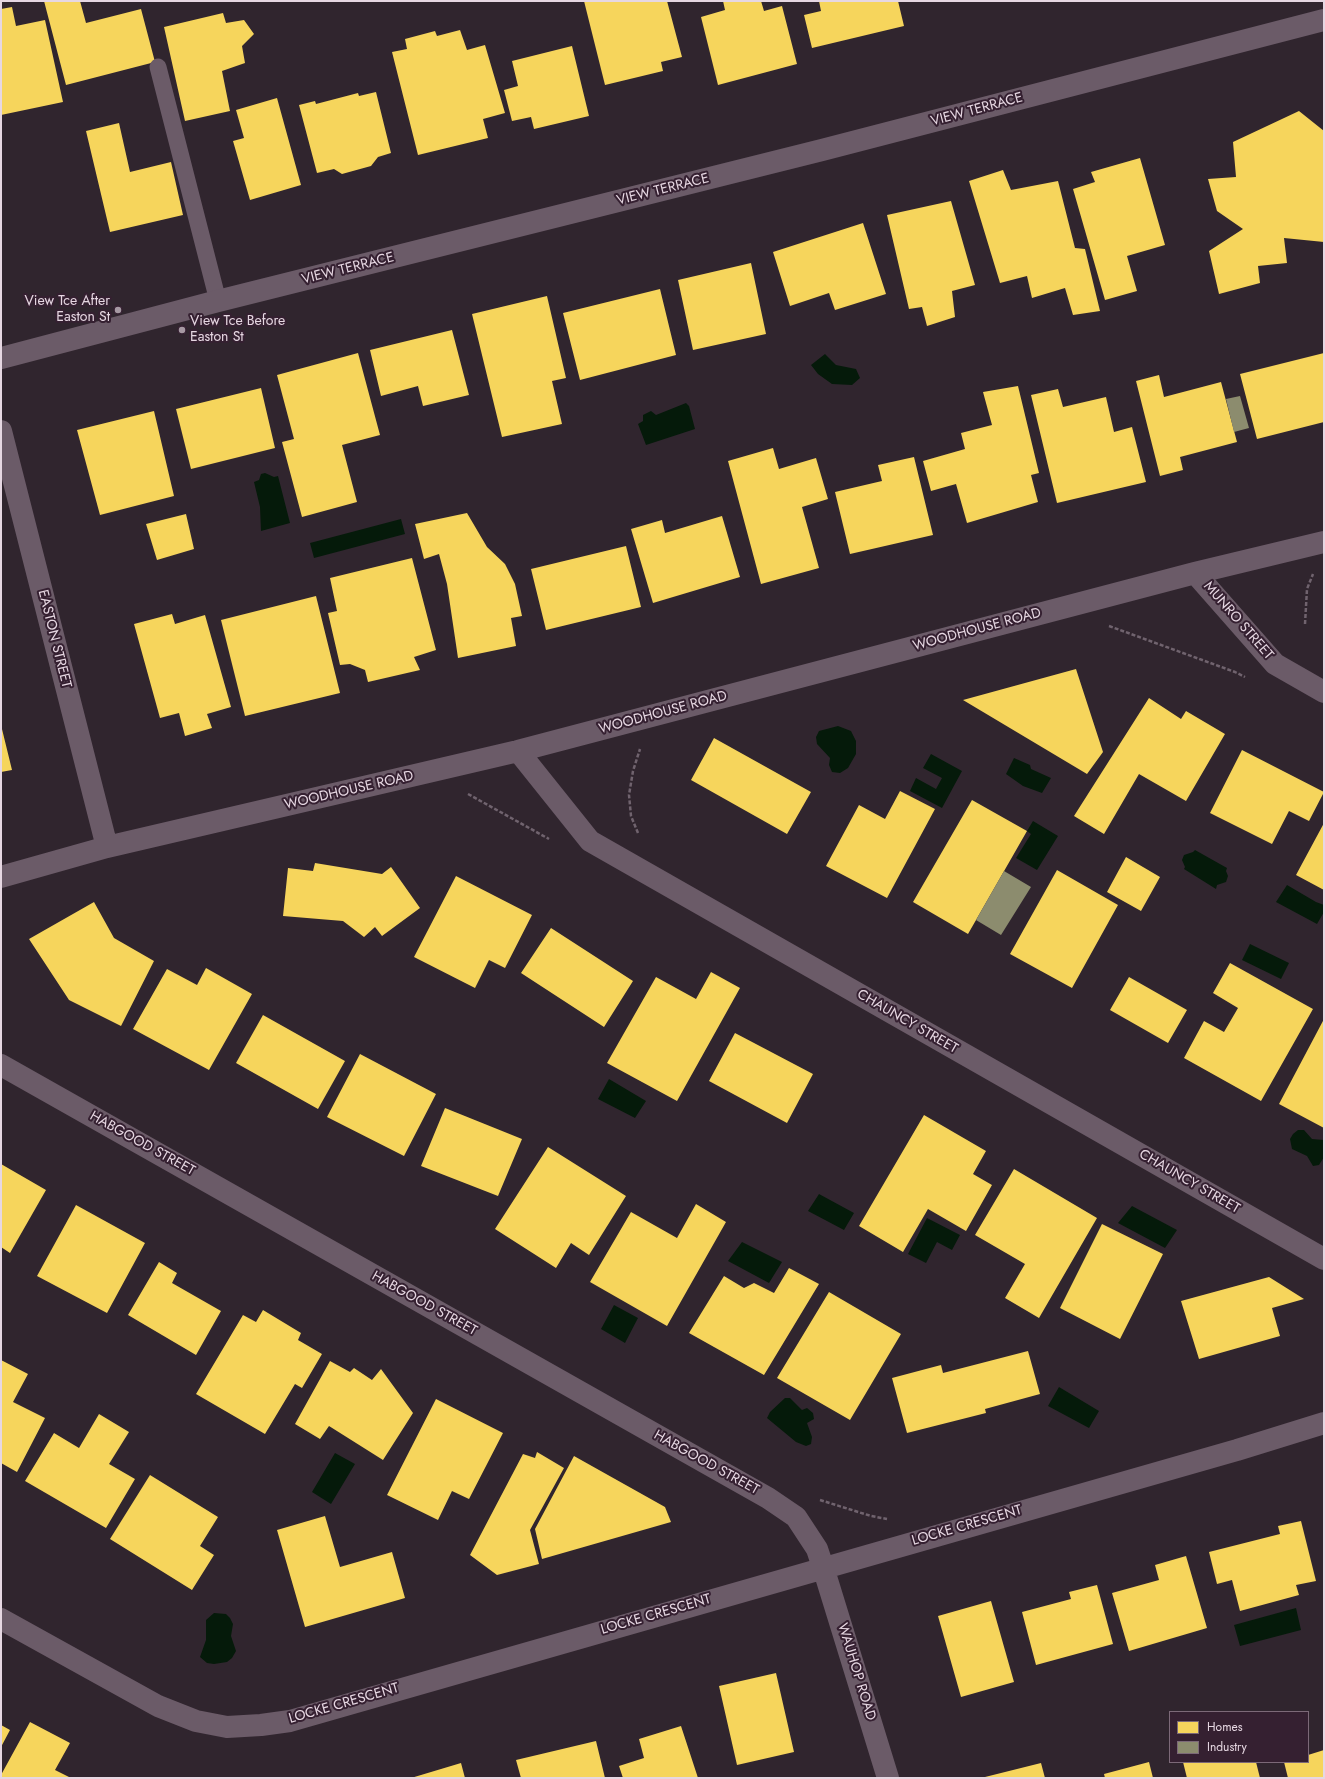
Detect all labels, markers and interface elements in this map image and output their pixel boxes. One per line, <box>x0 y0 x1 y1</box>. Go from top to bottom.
street label: VIEW TERRACE <box>929 90 1025 130</box>
street label: VIEW TERRACE <box>615 170 711 210</box>
street label: VIEW TERRACE <box>300 249 396 289</box>
place label: View Tce After Easton St <box>25 294 110 326</box>
marker: View Tce After Easton St <box>113 305 123 315</box>
place label: View Tce Before Easton St <box>190 314 285 346</box>
marker: View Tce Before Easton St <box>177 325 187 335</box>
street label: MUNRO STREET <box>1200 579 1276 663</box>
street label: EASTON STREET <box>34 588 74 690</box>
street label: WOODHOUSE ROAD <box>911 605 1043 655</box>
street label: WOODHOUSE ROAD <box>597 688 729 738</box>
street label: WOODHOUSE ROAD <box>283 768 415 814</box>
street label: CHAUNCY STREET <box>854 986 960 1058</box>
street label: HABGOOD STREET <box>86 1108 198 1180</box>
street label: CHAUNCY STREET <box>1136 1146 1242 1218</box>
street label: HABGOOD STREET <box>368 1268 480 1340</box>
street label: HABGOOD STREET <box>650 1427 762 1499</box>
street label: LOCKE CRESCENT <box>910 1502 1024 1550</box>
street label: LOCKE CRESCENT <box>599 1591 713 1639</box>
street label: WAUHOP ROAD <box>833 1621 879 1723</box>
street label: LOCKE CRESCENT <box>287 1680 401 1728</box>
legend <box>1169 1711 1309 1763</box>
text: Homes <box>1207 1718 1243 1736</box>
text: Industry <box>1207 1738 1247 1756</box>

